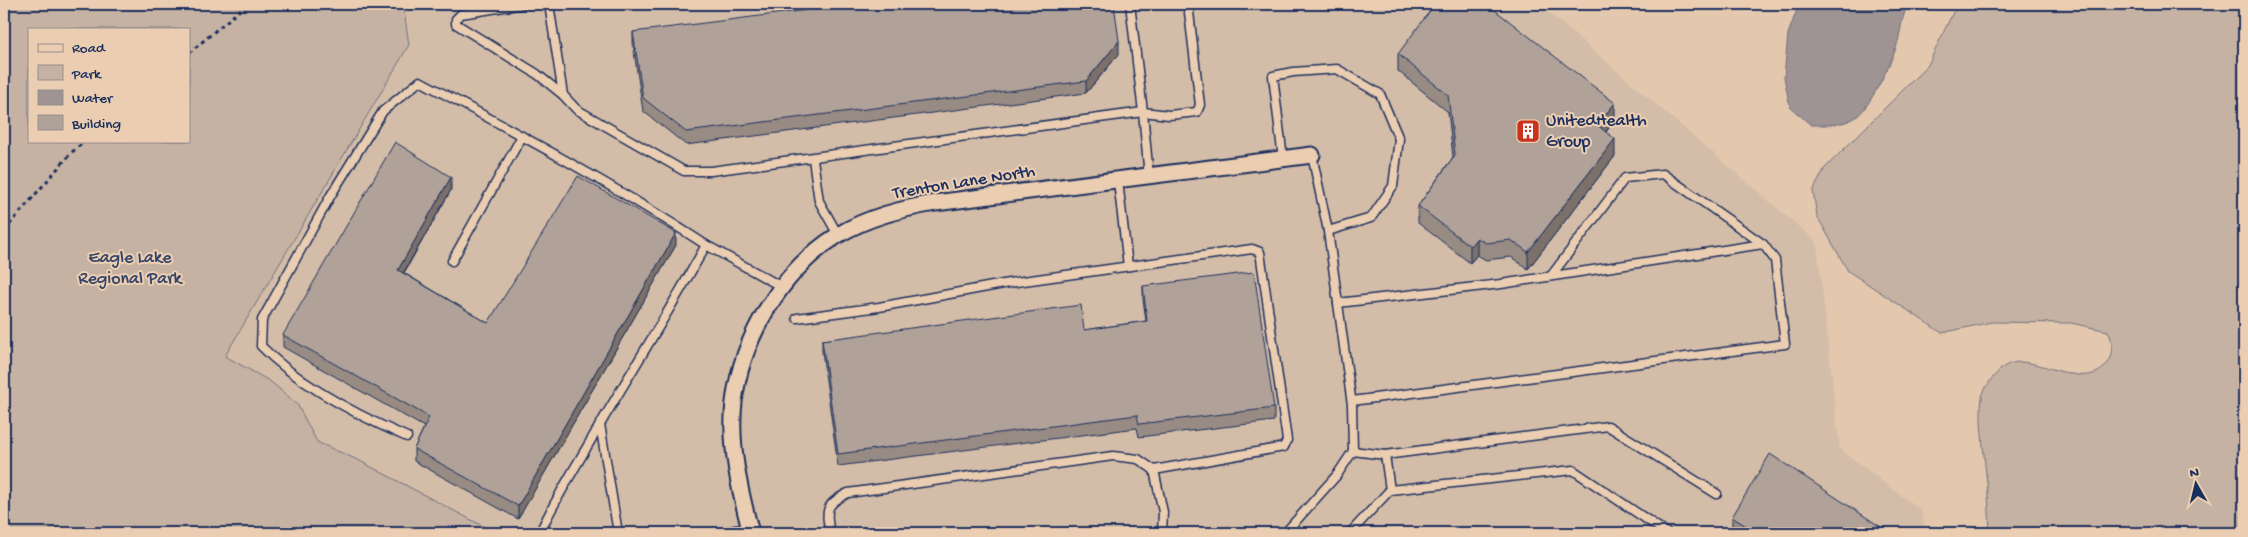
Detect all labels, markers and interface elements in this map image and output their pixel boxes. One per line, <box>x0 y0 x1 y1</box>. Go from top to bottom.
legend <box>28 28 190 142</box>
text: Road <box>72 40 106 58</box>
text: Park <box>71 66 102 84</box>
text: Water <box>72 90 114 108</box>
place label: UnitedHealth Group <box>1546 111 1647 153</box>
text: Building <box>71 116 121 134</box>
building icon: UnitedHealth Group <box>1515 118 1541 144</box>
street label: Trenton Lane North <box>890 161 1037 205</box>
park label: Eagle Lake Regional Park <box>78 248 184 290</box>
north arrow <box>2170 460 2220 510</box>
text: N <box>2189 465 2200 483</box>

